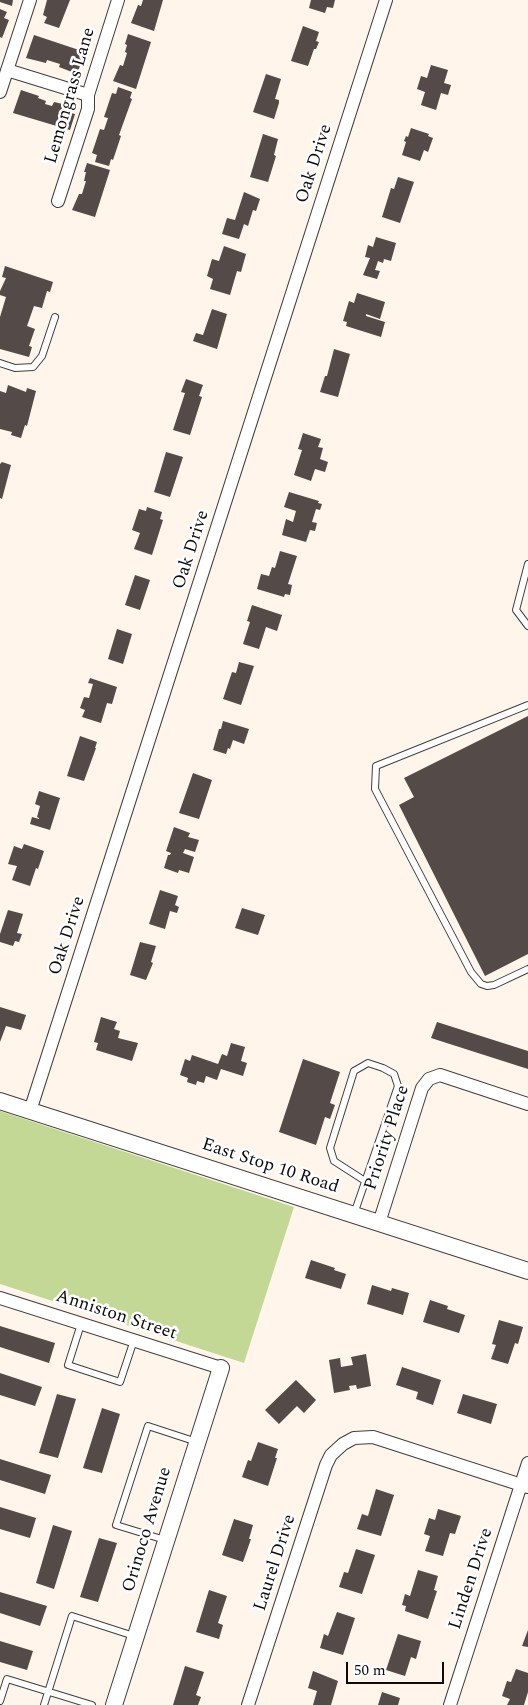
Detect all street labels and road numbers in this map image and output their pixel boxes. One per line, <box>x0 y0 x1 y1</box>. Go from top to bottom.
street label: Lemongrass Lane <box>41 25 101 167</box>
street label: Oak Drive <box>292 122 338 206</box>
street label: Oak Drive <box>169 508 215 592</box>
street label: Oak Drive <box>45 894 91 978</box>
street label: Priority Place <box>361 1083 415 1193</box>
street label: East Stop 10 Road <box>199 1135 341 1199</box>
street label: Anniston Street <box>53 1286 179 1346</box>
street label: Orinoco Avenue <box>119 1465 177 1595</box>
street label: Laurel Drive <box>250 1512 302 1614</box>
street label: Linden Drive <box>445 1526 499 1632</box>

